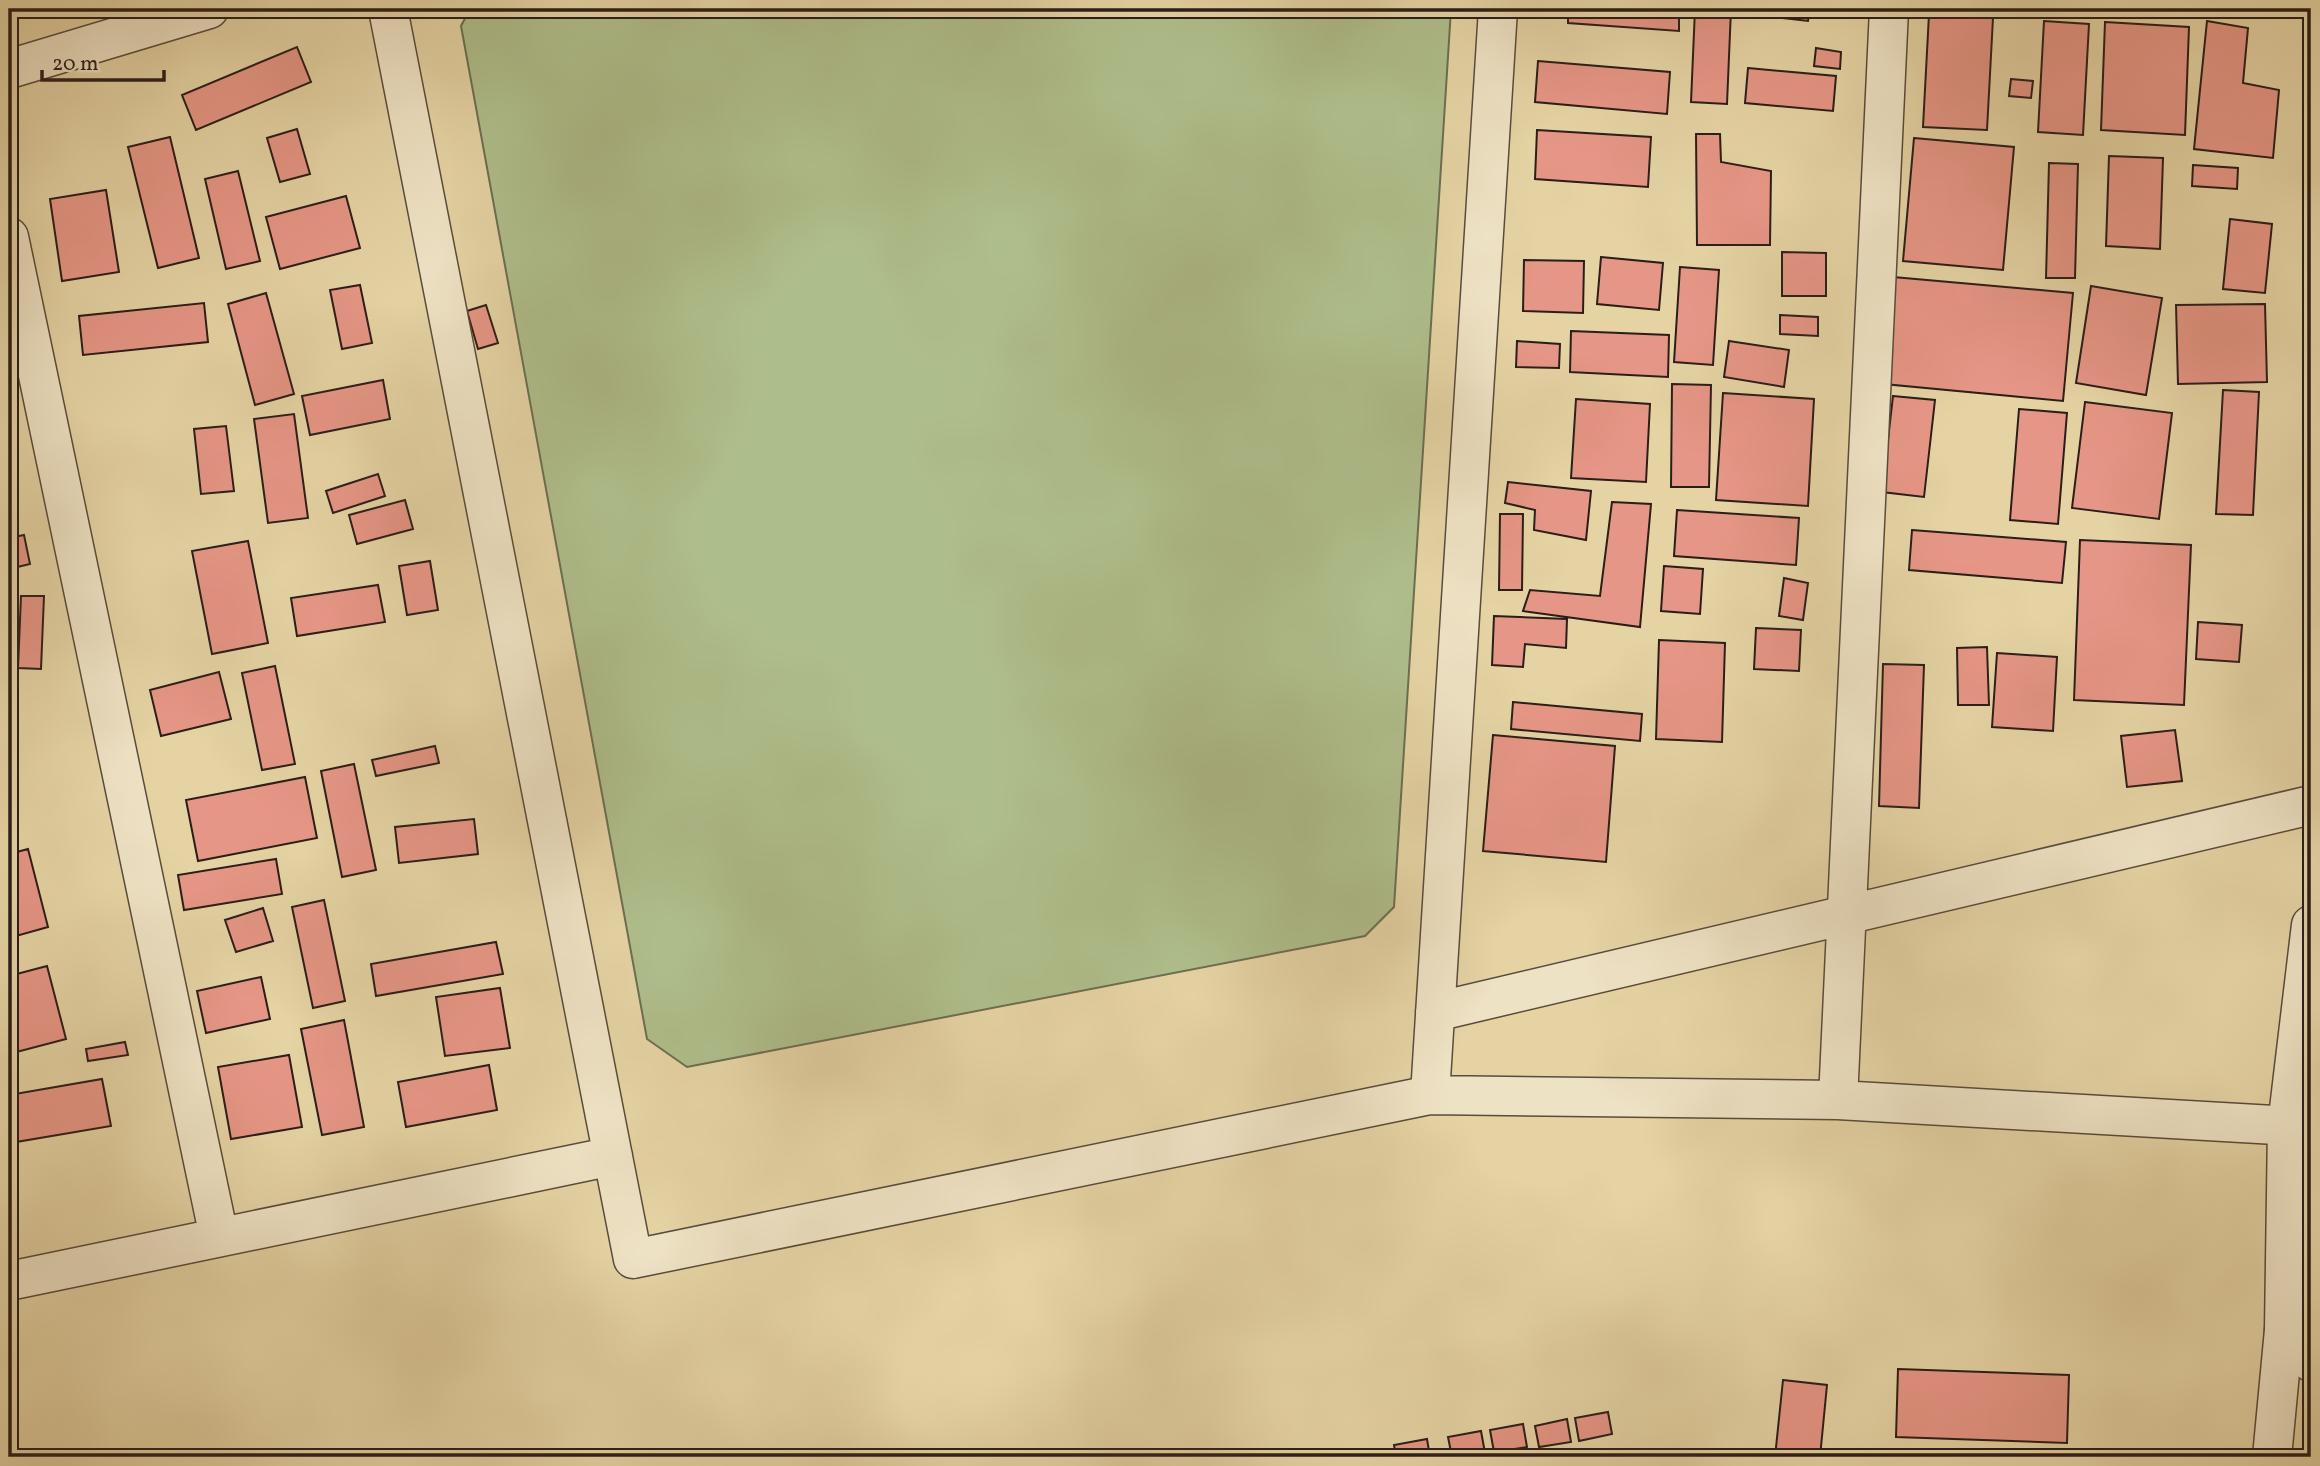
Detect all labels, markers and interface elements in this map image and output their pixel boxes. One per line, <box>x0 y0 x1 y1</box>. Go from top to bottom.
scale bar <box>42 38 164 82</box>
text: 20 m <box>52 50 98 79</box>

